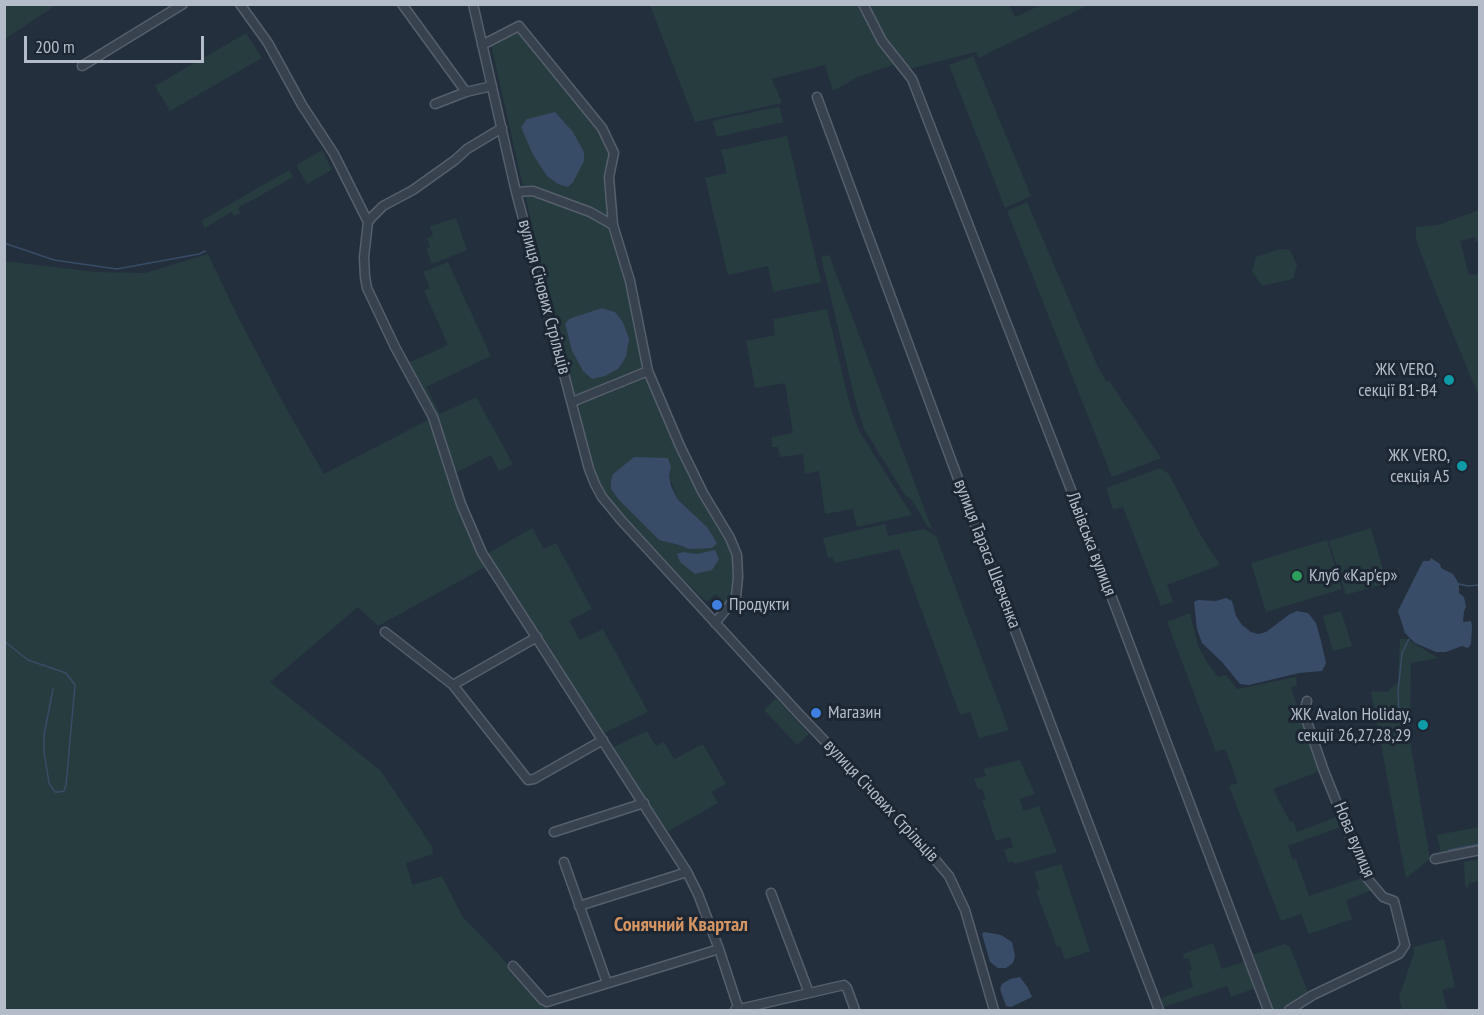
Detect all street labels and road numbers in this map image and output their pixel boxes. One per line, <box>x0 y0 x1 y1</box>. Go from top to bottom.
street label: вулиця Січових Стрільців <box>513 217 575 377</box>
street label: вулиця Тараса Шевченка <box>949 477 1025 631</box>
street label: Львівська вулиця <box>1061 489 1121 599</box>
street label: вулиця Січових Стрільців <box>819 735 943 867</box>
street label: Нова вулиця <box>1329 799 1379 881</box>

